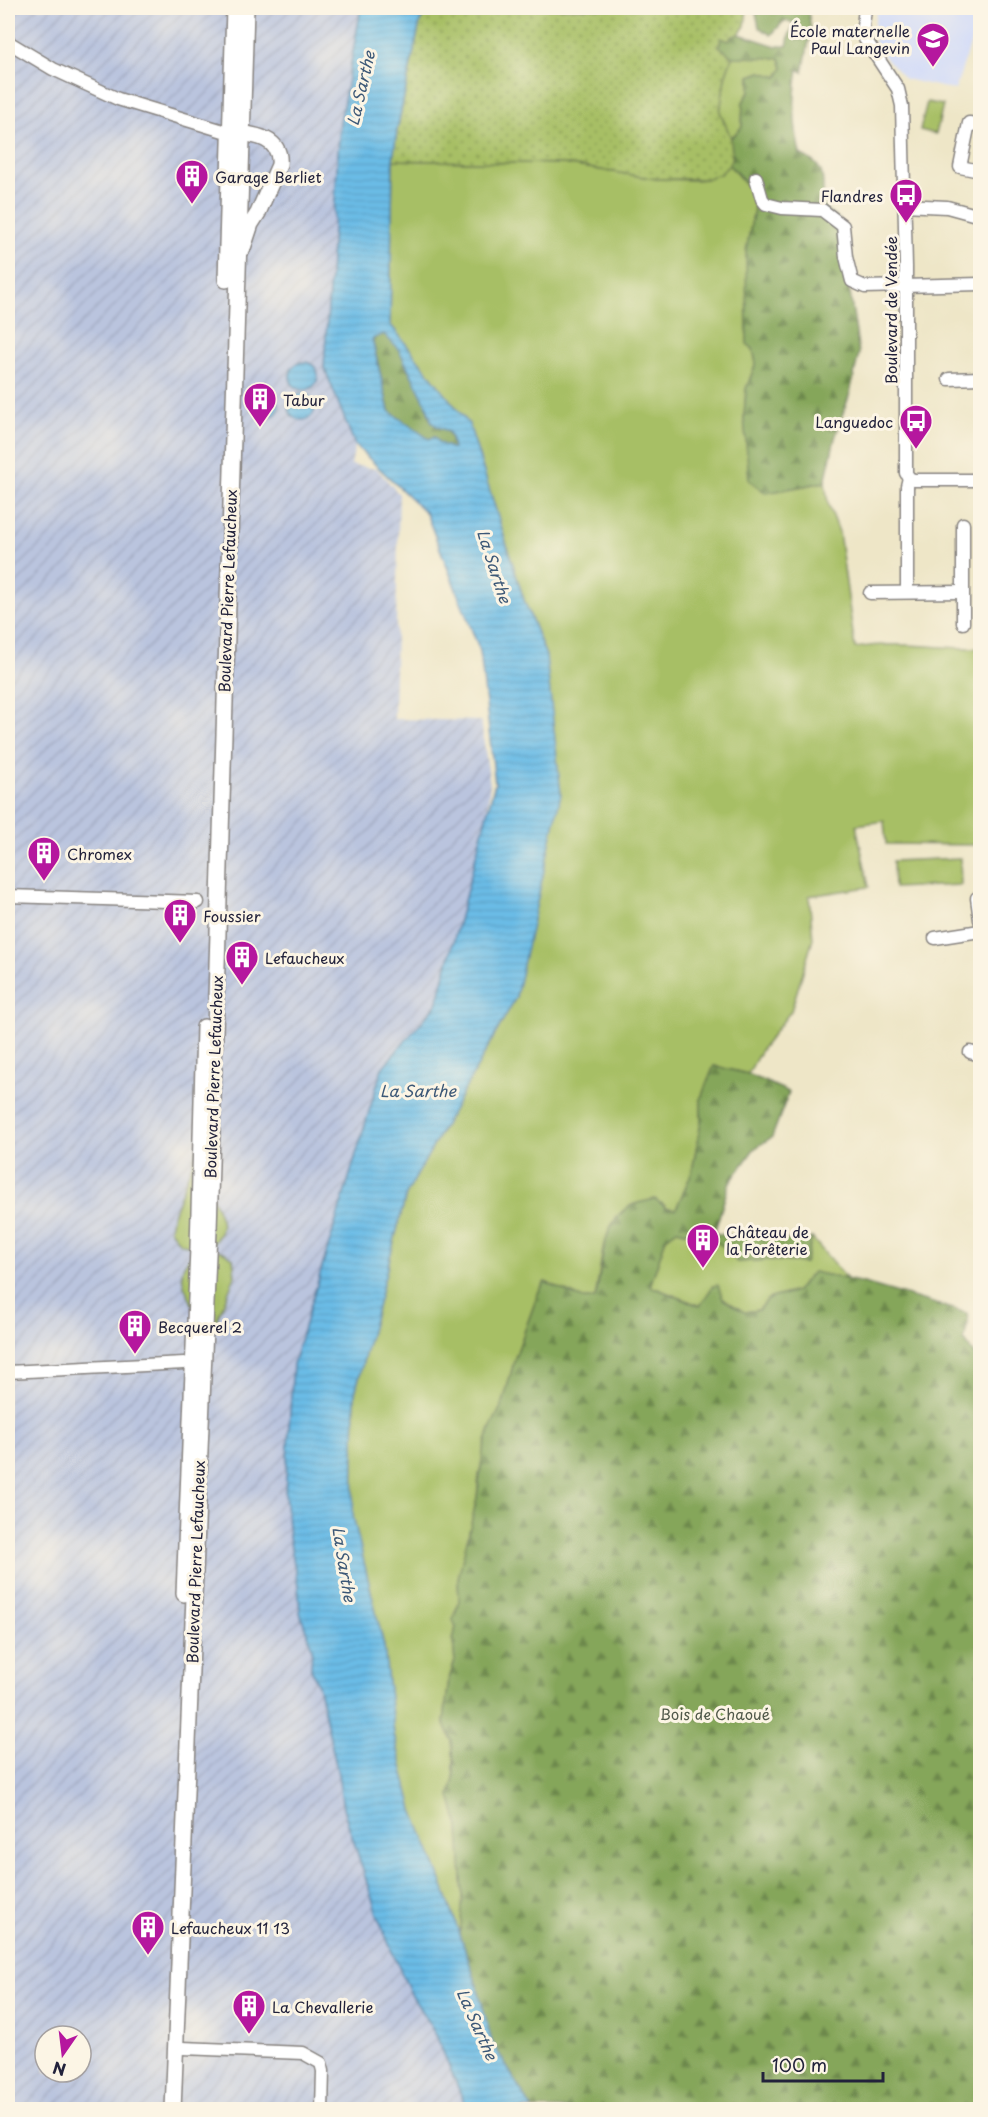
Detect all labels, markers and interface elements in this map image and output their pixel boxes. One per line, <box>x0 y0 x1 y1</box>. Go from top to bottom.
place label: École maternelle Paul Langevin <box>790 19 910 59</box>
school or university icon: École maternelle Paul Langevin <box>915 21 951 68</box>
water label: La Sarthe <box>340 47 381 128</box>
building icon: Garage Berliet <box>174 158 210 205</box>
place label: Garage Berliet <box>215 165 322 188</box>
bus stop icon: Flandres <box>888 177 924 224</box>
place label: Flandres <box>821 184 883 207</box>
street label: Boulevard de Vendée <box>879 236 902 384</box>
building icon: Tabur <box>242 381 278 428</box>
place label: Tabur <box>283 388 325 411</box>
bus stop icon: Languedoc <box>898 403 934 450</box>
place label: Languedoc <box>815 410 893 433</box>
street label: Boulevard Pierre Lefaucheux <box>212 489 242 693</box>
water label: La Sarthe <box>472 526 519 607</box>
building icon: Chromex <box>26 835 62 882</box>
place label: Chromex <box>67 842 132 865</box>
building icon: Foussier <box>162 897 198 944</box>
place label: Foussier <box>203 904 261 927</box>
building icon: Lefaucheux <box>224 939 260 986</box>
place label: Lefaucheux <box>265 946 345 969</box>
street label: Boulevard Pierre Lefaucheux <box>198 975 228 1179</box>
water label: La Sarthe <box>380 1078 457 1102</box>
place label: Château de la Forêterie <box>726 1220 809 1260</box>
building icon: Château de la Forêterie <box>685 1222 721 1269</box>
building icon: Becquerel 2 <box>117 1308 153 1355</box>
place label: Becquerel 2 <box>158 1315 242 1338</box>
street label: Boulevard Pierre Lefaucheux <box>180 1460 210 1664</box>
water label: La Sarthe <box>327 1525 363 1605</box>
park label: Bois de Chaoué <box>660 1702 770 1725</box>
building icon: Lefaucheux 11 13 <box>130 1909 166 1956</box>
place label: Lefaucheux 11 13 <box>171 1916 290 1939</box>
water label: La Sarthe <box>452 1984 505 2065</box>
building icon: La Chevallerie <box>231 1988 267 2035</box>
place label: La Chevallerie <box>272 1995 373 2018</box>
north arrow <box>33 2024 93 2084</box>
scale bar <box>763 2045 883 2083</box>
text: 100 m <box>772 2051 827 2078</box>
text: N <box>50 2056 68 2083</box>

